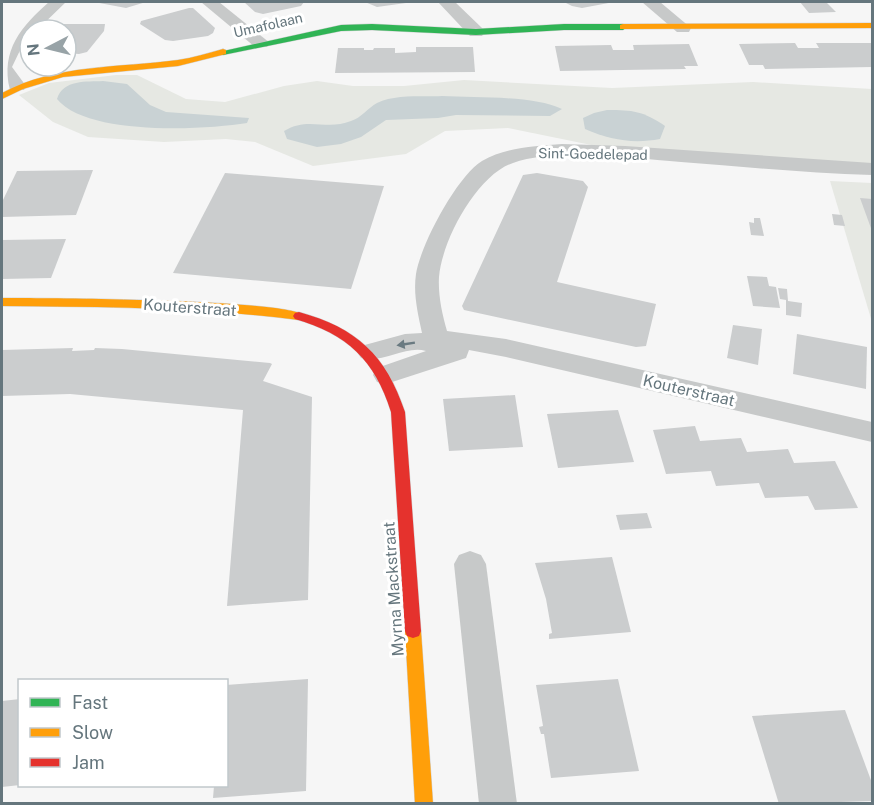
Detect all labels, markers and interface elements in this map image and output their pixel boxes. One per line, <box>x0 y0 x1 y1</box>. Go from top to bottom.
street label: Umafolaan <box>232 9 304 41</box>
north arrow <box>18 18 78 78</box>
text: N <box>23 42 44 57</box>
street label: Sint-Goedelepad <box>538 145 648 163</box>
street label: Kouterstraat <box>143 295 237 320</box>
one-way arrow <box>397 339 416 348</box>
street label: Kouterstraat <box>641 371 737 410</box>
street label: Myrna Mackstraat <box>379 521 408 657</box>
legend <box>18 679 228 787</box>
text: Fast <box>72 692 108 713</box>
text: Slow <box>72 722 113 743</box>
text: Jam <box>72 752 105 773</box>

